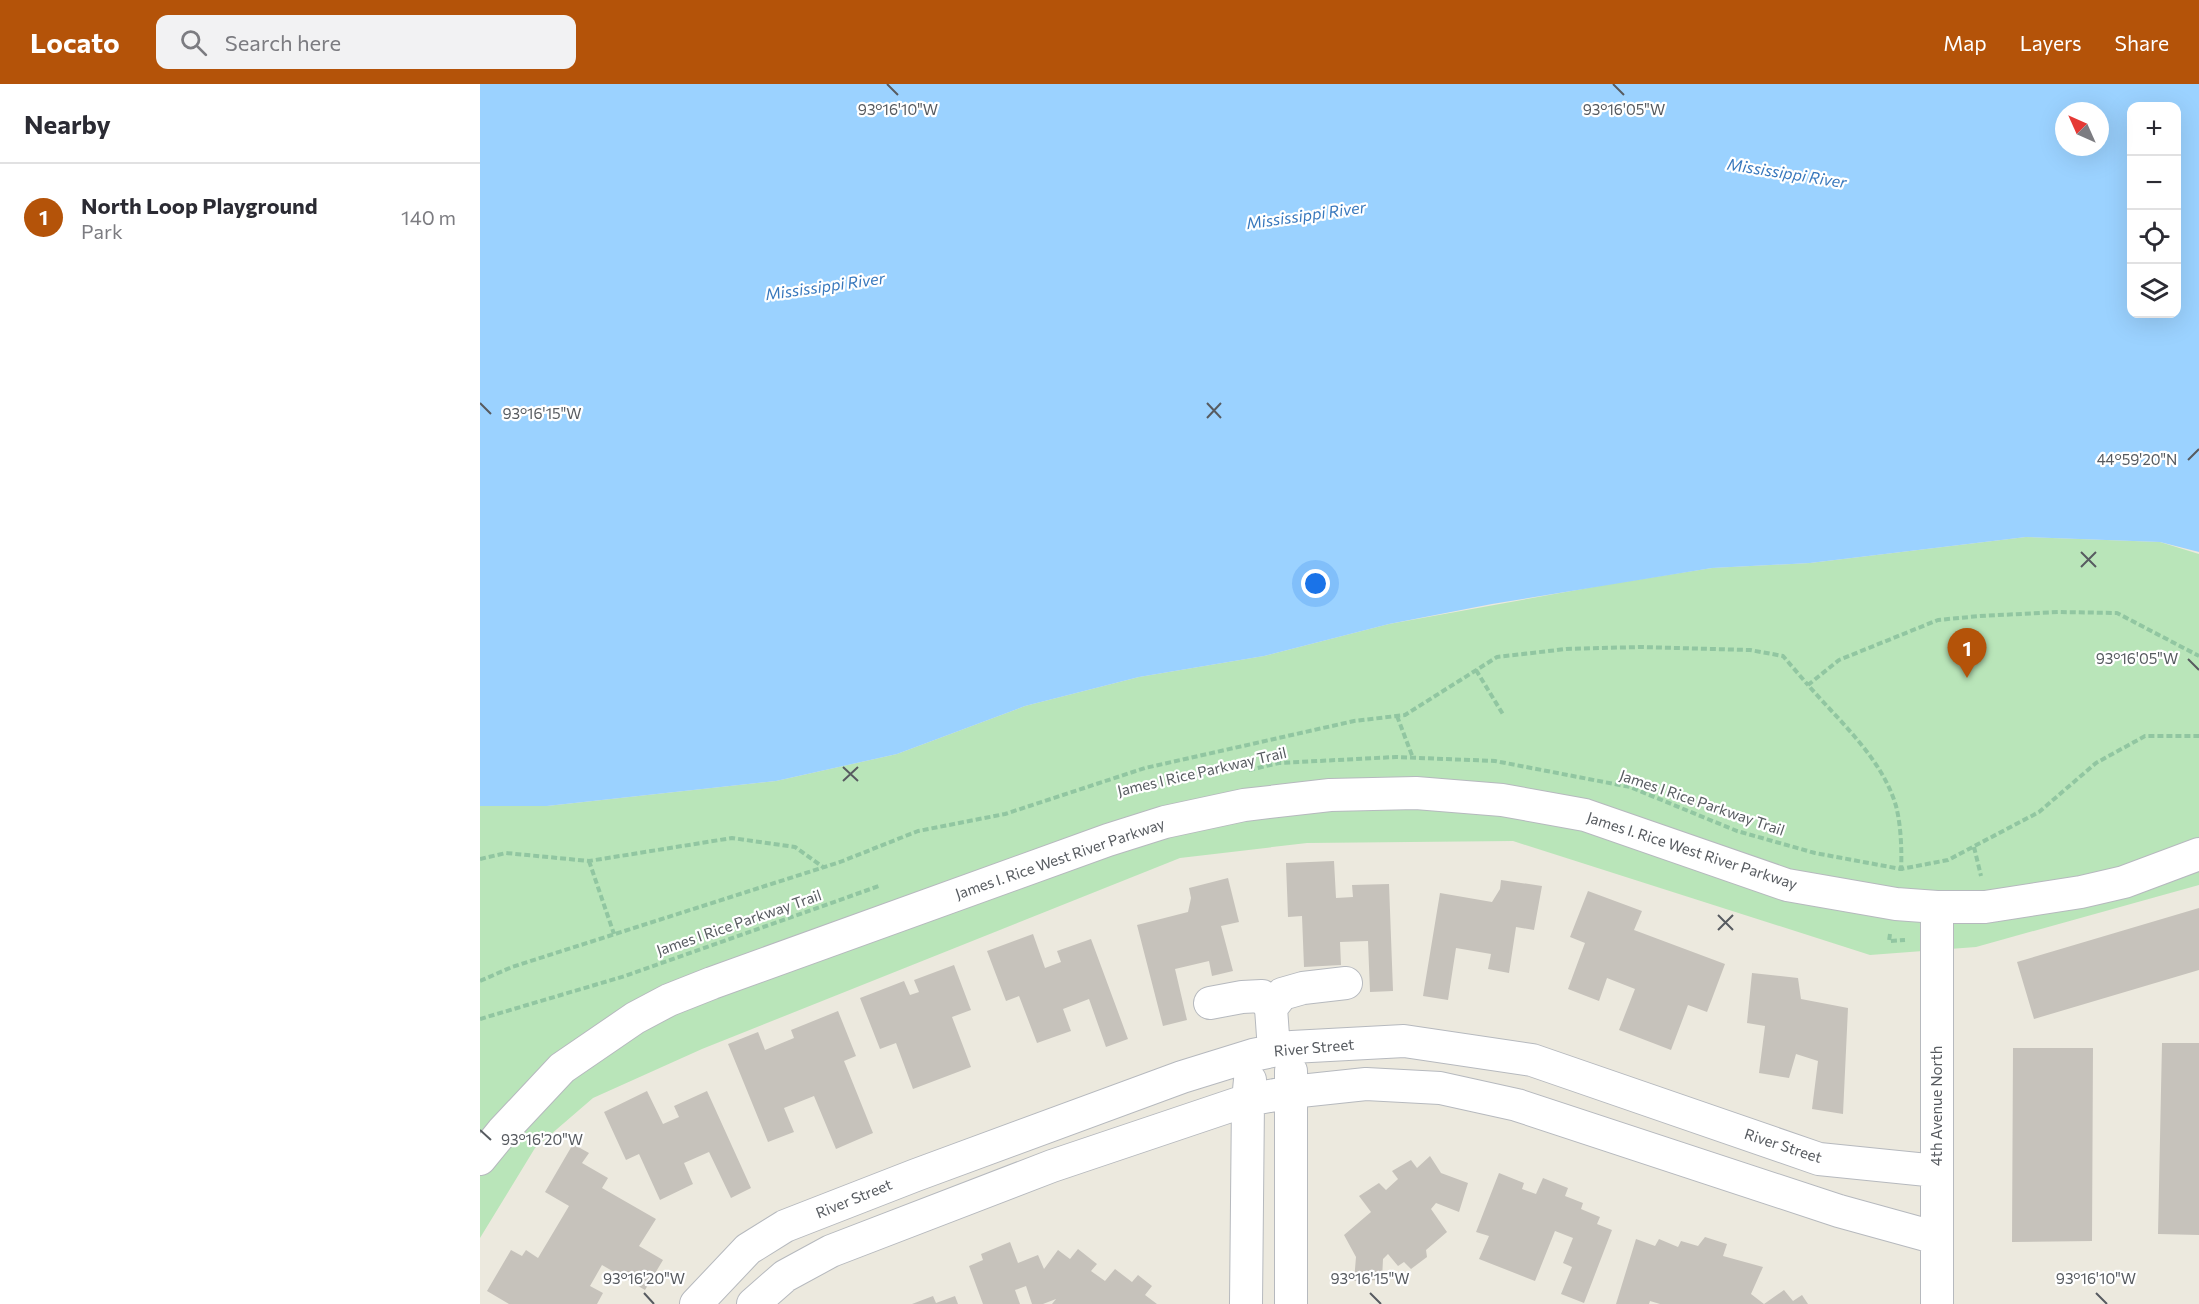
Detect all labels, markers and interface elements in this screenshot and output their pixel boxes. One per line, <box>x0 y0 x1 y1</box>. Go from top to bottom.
search box <box>156 15 576 69</box>
text: Locato <box>30 25 120 59</box>
icon: search <box>177 26 210 59</box>
text: Search here <box>225 29 341 56</box>
text: Map <box>1943 30 1987 55</box>
text: Layers <box>2020 30 2082 55</box>
text: Share <box>2115 30 2169 55</box>
text: 93°16'10"W <box>858 100 938 118</box>
text: 93°16'05"W <box>1583 100 1665 118</box>
north arrow <box>2055 102 2109 156</box>
map controls <box>2127 102 2181 318</box>
button: + <box>2127 102 2181 156</box>
text: Nearby <box>24 108 111 139</box>
water label: Mississippi River <box>1726 154 1849 191</box>
button: − <box>2127 156 2181 210</box>
text: North Loop Playground <box>81 192 318 219</box>
water label: Mississippi River <box>1245 197 1368 232</box>
text: 1 <box>39 205 48 229</box>
text: 140 m <box>401 205 456 229</box>
button: locate <box>2127 210 2181 264</box>
text: Park <box>81 219 123 243</box>
button: layers <box>2127 264 2181 318</box>
water label: Mississippi River <box>764 268 887 303</box>
text: 93°16'15"W <box>502 404 582 422</box>
text: 44°59'20"N <box>2097 450 2177 468</box>
your location <box>1301 569 1330 598</box>
pin: 1 <box>1948 628 1986 678</box>
text: 93°16'05"W <box>2096 649 2178 667</box>
street label: James I Rice Parkway Trail <box>1115 743 1288 799</box>
street label: James I Rice Parkway Trail <box>1617 765 1787 839</box>
street label: James I. Rice West River Parkway <box>1585 807 1800 893</box>
street label: James I. Rice West River Parkway <box>953 814 1167 902</box>
street label: James I Rice Parkway Trail <box>654 885 824 959</box>
street label: River Street <box>1273 1035 1355 1059</box>
street label: 4th Avenue North <box>1927 1046 1945 1166</box>
street label: River Street <box>1742 1124 1824 1166</box>
text: 93°16'20"W <box>501 1130 583 1148</box>
street label: River Street <box>813 1175 894 1221</box>
text: 93°16'20"W <box>603 1269 685 1287</box>
text: 93°16'15"W <box>1330 1269 1410 1287</box>
text: 93°16'10"W <box>2056 1269 2136 1287</box>

